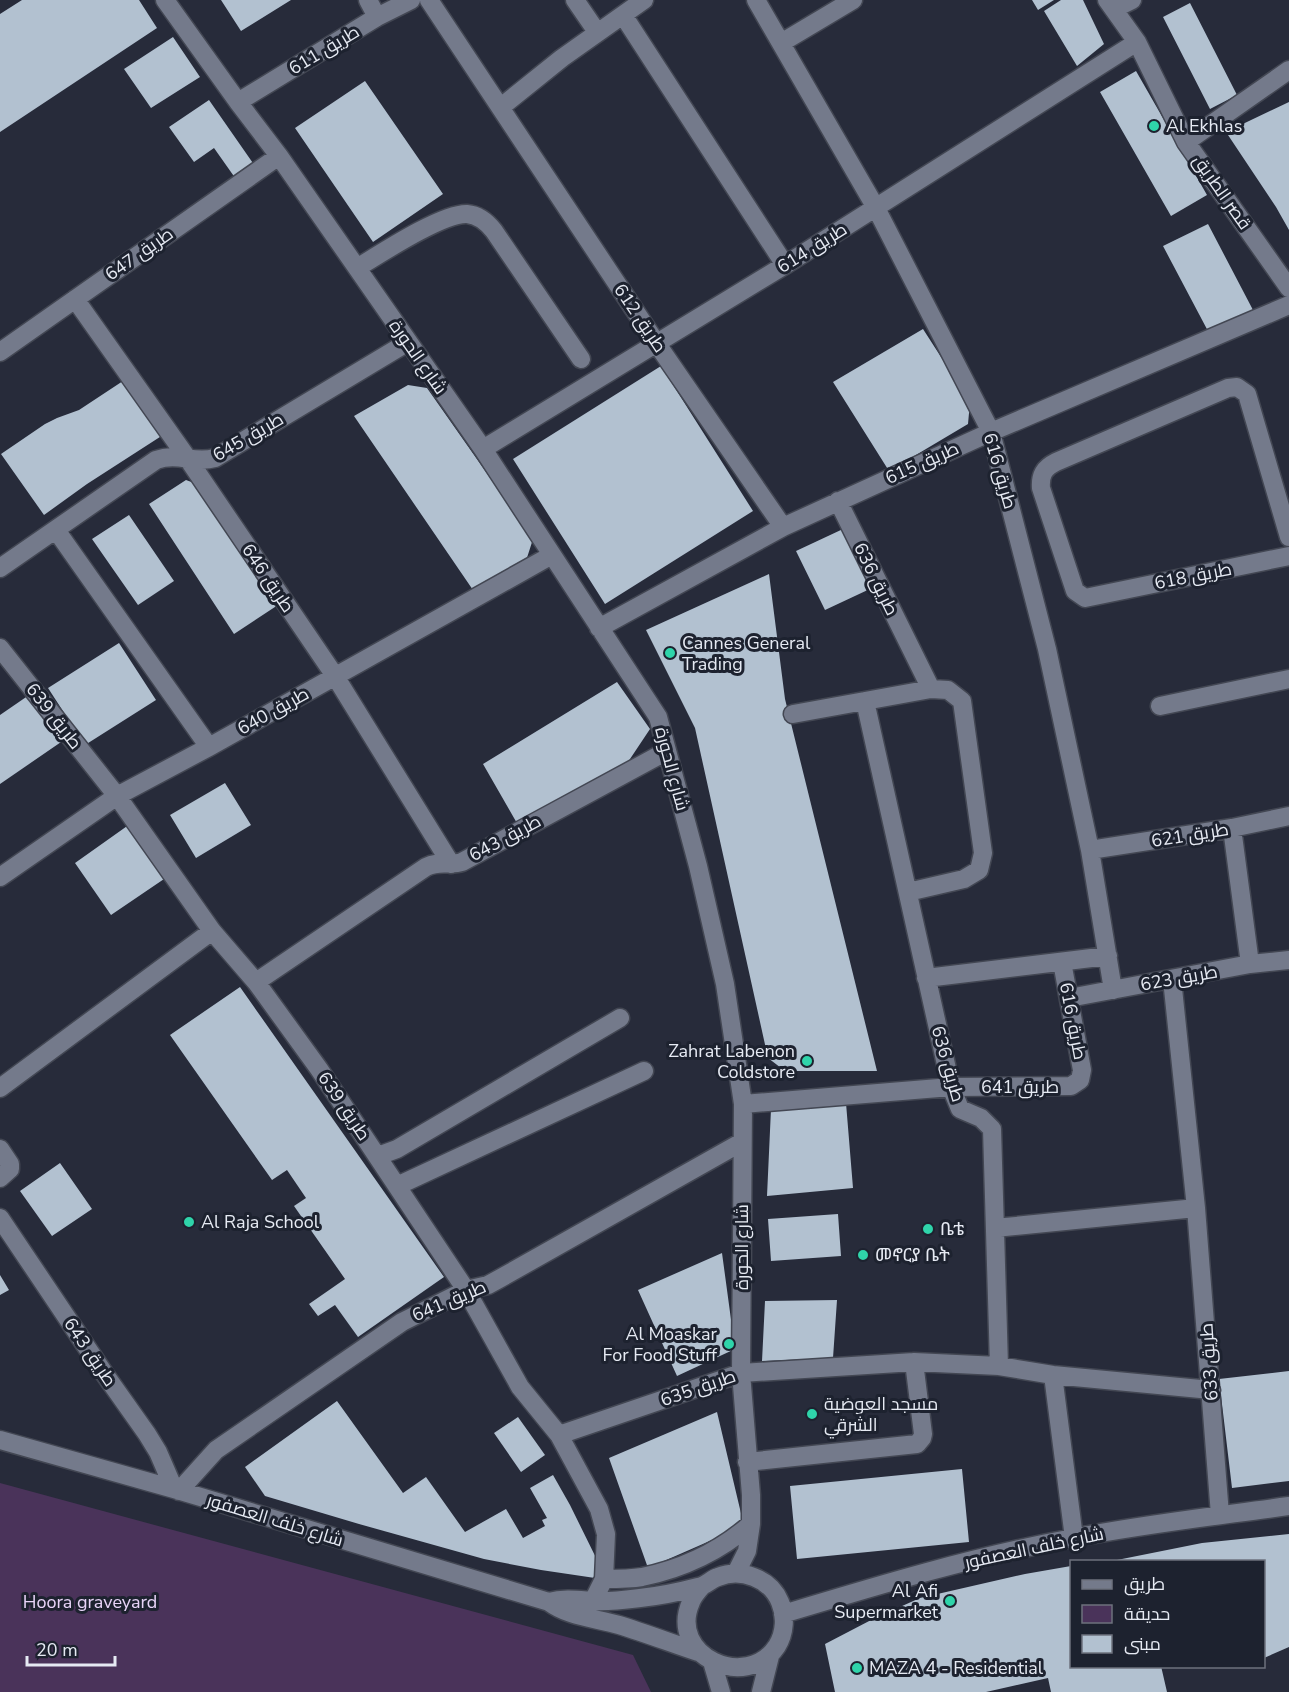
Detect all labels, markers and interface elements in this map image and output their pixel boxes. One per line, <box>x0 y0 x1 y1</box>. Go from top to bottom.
street label: طريق 611 <box>284 20 364 80</box>
place label: Al Ekhlas <box>1166 114 1242 138</box>
marker: Al Ekhlas <box>1147 119 1161 133</box>
street label: قصر الطريق <box>1187 150 1257 234</box>
street label: طريق 614 <box>772 217 852 279</box>
street label: طريق 647 <box>100 222 178 286</box>
street label: طريق 612 <box>608 279 672 357</box>
street label: شارع الحورة <box>384 315 452 399</box>
street label: طريق 645 <box>208 407 288 467</box>
street label: طريق 616 <box>978 430 1022 512</box>
street label: طريق 615 <box>881 436 963 490</box>
street label: طريق 646 <box>236 539 300 617</box>
street label: طريق 636 <box>848 539 904 619</box>
street label: طريق 618 <box>1152 557 1234 595</box>
place label: Cannes General Trading <box>682 631 811 676</box>
marker: Cannes General Trading <box>663 646 677 660</box>
street label: طريق 639 <box>20 678 88 754</box>
street label: طريق 640 <box>233 682 313 740</box>
street label: شارع الحورة <box>649 724 695 814</box>
street label: طريق 643 <box>465 809 545 867</box>
street label: طريق 621 <box>1150 817 1230 853</box>
street label: طريق 623 <box>1138 959 1220 997</box>
street label: طريق 616 <box>1054 980 1092 1062</box>
street label: طريق 636 <box>926 1023 970 1105</box>
place label: Zahrat Labenon Coldstore <box>668 1039 795 1084</box>
marker: Zahrat Labenon Coldstore <box>800 1054 814 1068</box>
street label: طريق 639 <box>312 1067 376 1145</box>
street label: طريق 641 <box>981 1075 1059 1099</box>
street label: شارع الحورة <box>730 1204 754 1290</box>
place label: Al Raja School <box>201 1210 320 1234</box>
marker: Al Raja School <box>182 1215 196 1229</box>
place label: ቤቴ <box>940 1217 964 1241</box>
marker: ቤቴ <box>921 1222 935 1236</box>
place label: መኖርያ ቤት <box>875 1243 950 1267</box>
marker: መኖርያ ቤት <box>856 1248 870 1262</box>
street label: طريق 641 <box>408 1275 490 1327</box>
street label: طريق 643 <box>58 1313 122 1391</box>
place label: Al Moaskar For Food Stuff <box>603 1322 718 1367</box>
street label: طريق 633 <box>1194 1322 1224 1402</box>
marker: Al Moaskar For Food Stuff <box>722 1337 736 1351</box>
street label: طريق 635 <box>657 1364 739 1412</box>
place label: مسجد العوضية الشرقي <box>824 1392 938 1439</box>
marker: مسجد العوضية الشرقي <box>805 1407 819 1421</box>
street label: شارع خلف العصفور <box>203 1487 346 1552</box>
street label: شارع خلف العصفور <box>961 1522 1106 1575</box>
legend <box>1070 1560 1265 1668</box>
text: طريق <box>1124 1572 1165 1596</box>
place label: Al Afi Supermarket <box>834 1579 939 1624</box>
park label: Hoora graveyard <box>23 1590 157 1614</box>
marker: Al Afi Supermarket <box>943 1594 957 1608</box>
text: حديقة <box>1124 1602 1170 1626</box>
scale bar <box>27 1629 116 1667</box>
text: مبنى <box>1124 1632 1161 1656</box>
text: 20 m <box>36 1638 78 1662</box>
place label: MAZA 4 - Residential <box>869 1656 1044 1680</box>
marker: MAZA 4 - Residential <box>850 1661 864 1675</box>

